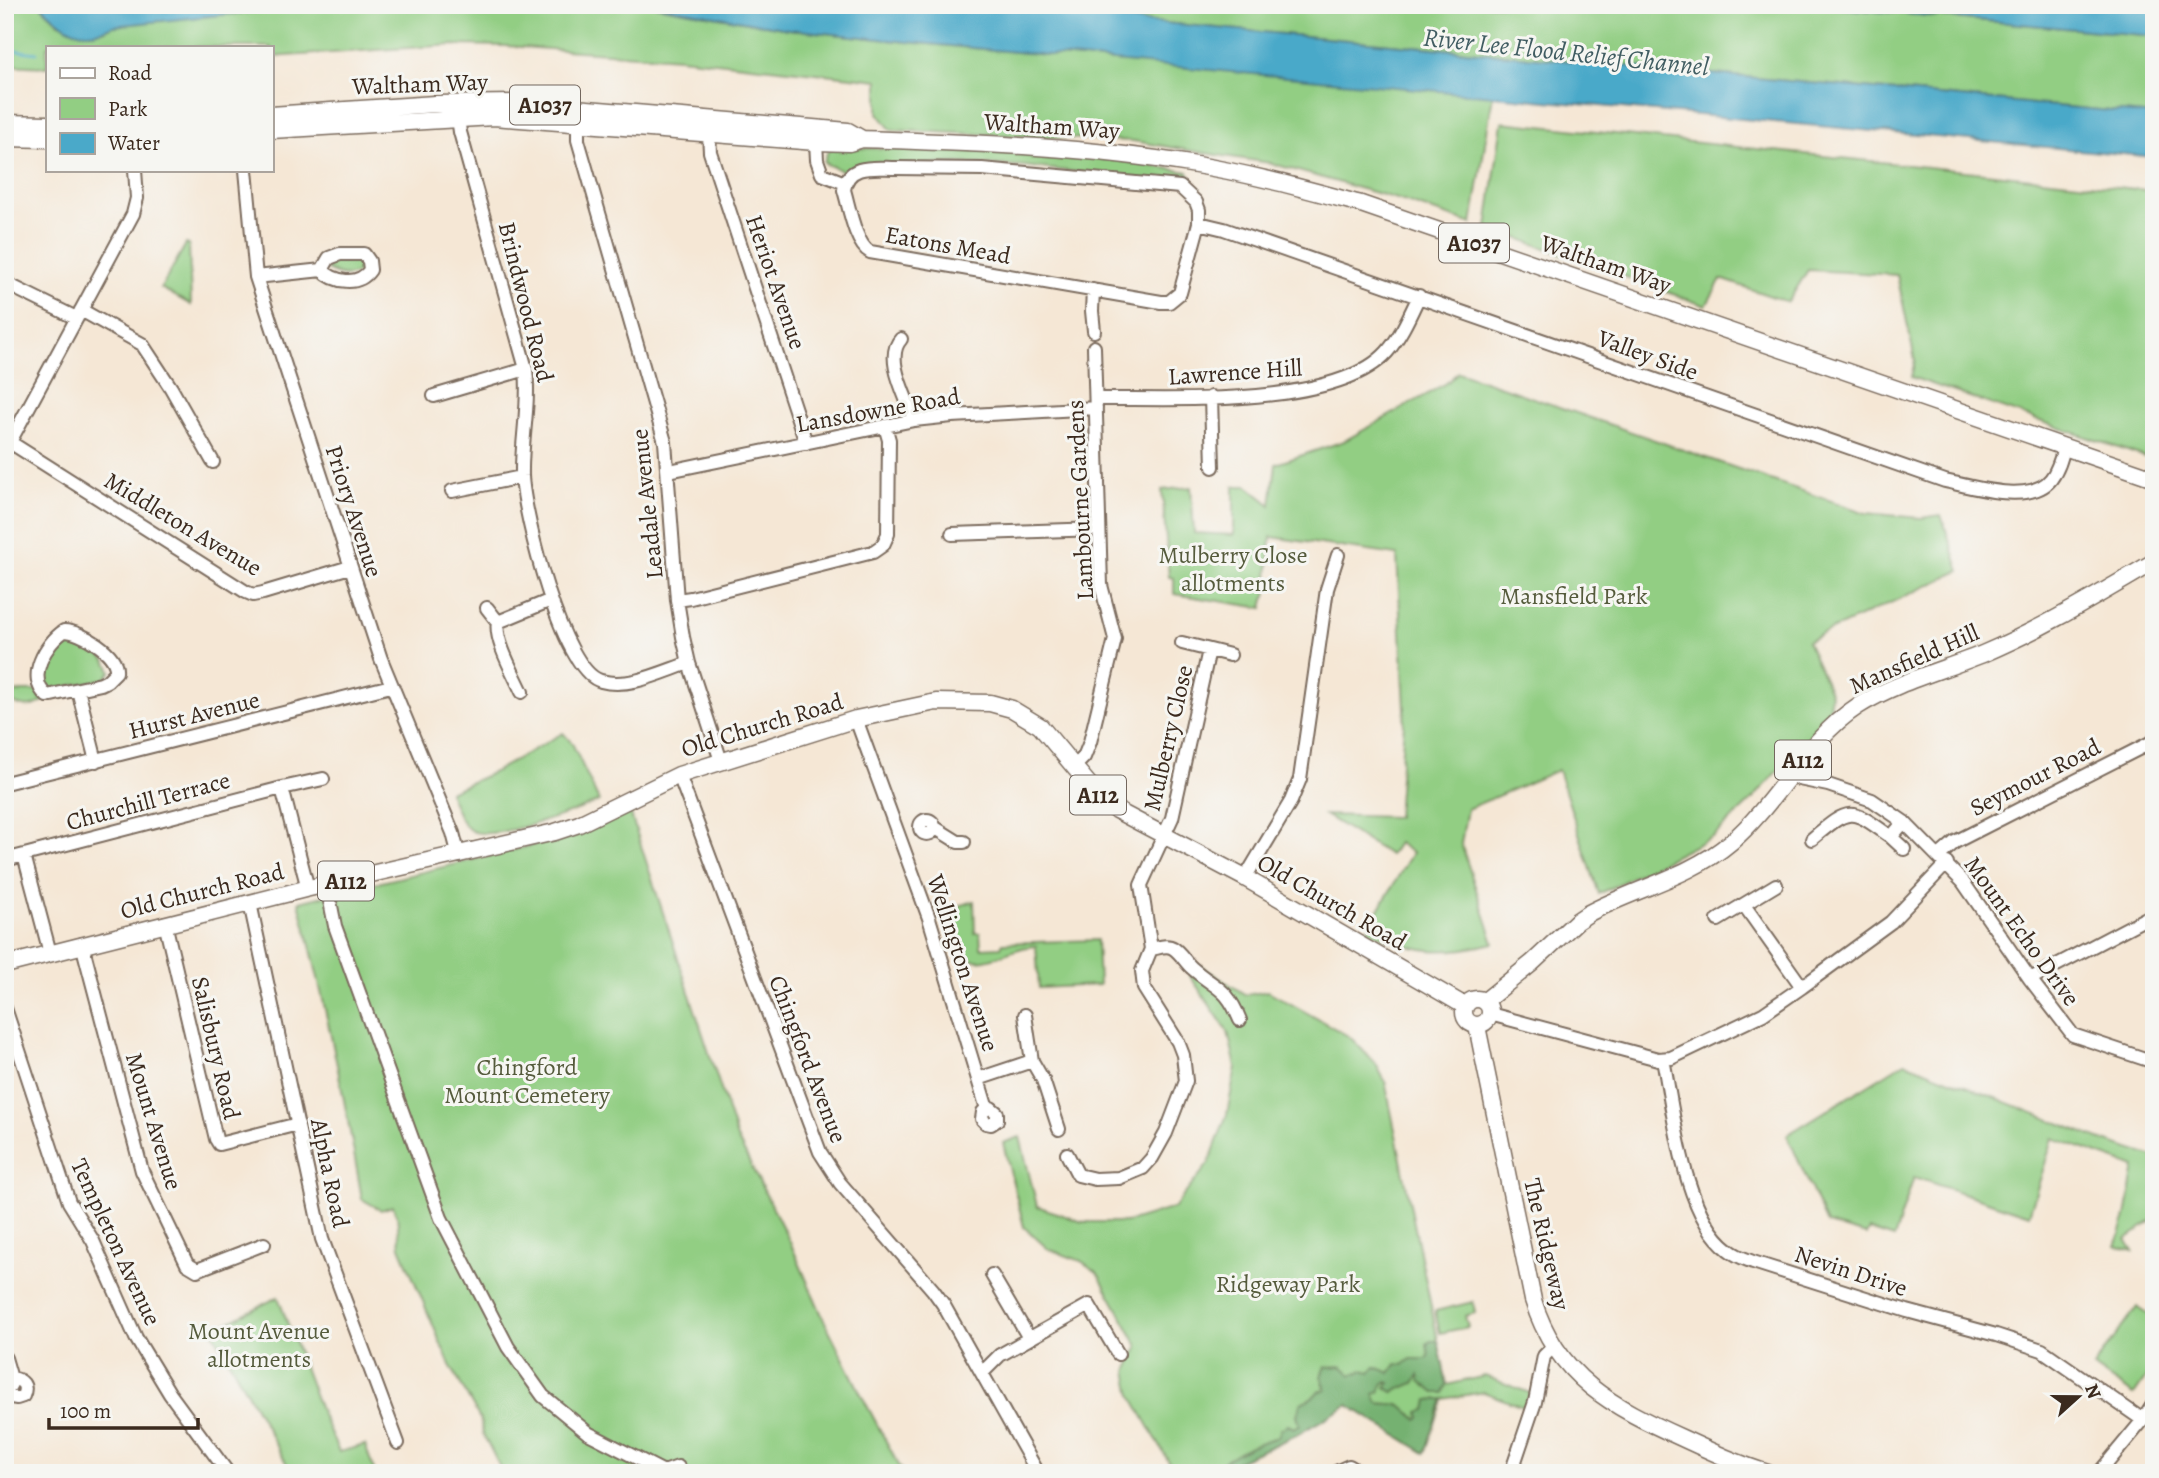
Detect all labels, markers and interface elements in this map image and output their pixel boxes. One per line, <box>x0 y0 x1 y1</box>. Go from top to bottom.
water label: River Lee Flood Relief Channel <box>1421 20 1711 84</box>
legend <box>46 46 273 172</box>
text: Road <box>108 59 152 87</box>
street label: Waltham Way <box>350 66 489 102</box>
road number: A1037 <box>510 86 580 124</box>
text: Park <box>108 95 148 123</box>
street label: Waltham Way <box>982 105 1121 147</box>
text: Water <box>107 129 160 157</box>
street label: Heriot Avenue <box>738 210 814 354</box>
street label: Brindwood Road <box>491 218 561 386</box>
street label: Eatons Mead <box>883 218 1013 272</box>
road number: A1037 <box>1439 224 1509 262</box>
street label: Waltham Way <box>1536 226 1676 301</box>
street label: Valley Side <box>1592 322 1703 388</box>
street label: Lawrence Hill <box>1167 351 1303 393</box>
street label: Lansdowne Road <box>793 380 963 440</box>
street label: Lambourne Gardens <box>1059 399 1101 601</box>
street label: Leadale Avenue <box>623 427 671 581</box>
street label: Priory Avenue <box>318 441 390 581</box>
street label: Middleton Avenue <box>98 464 268 584</box>
park label: Mulberry Close allotments <box>1158 539 1308 599</box>
park label: Mansfield Park <box>1500 580 1648 612</box>
street label: Mansfield Hill <box>1844 616 1984 702</box>
street label: Mulberry Close <box>1136 662 1200 814</box>
street label: Hurst Avenue <box>125 683 263 747</box>
street label: Old Church Road <box>677 685 847 765</box>
street label: Seymour Road <box>1964 730 2106 824</box>
road number: A112 <box>1775 740 1831 780</box>
street label: Churchill Terrace <box>63 764 233 838</box>
road number: A112 <box>1070 776 1126 814</box>
street label: Old Church Road <box>1251 846 1413 958</box>
street label: Mount Echo Drive <box>1957 850 2087 1012</box>
street label: Old Church Road <box>117 855 287 927</box>
road number: A112 <box>318 862 374 900</box>
street label: Wellington Avenue <box>919 869 1007 1056</box>
street label: Chingford Avenue <box>761 971 855 1147</box>
street label: Salisbury Road <box>184 973 248 1123</box>
street label: Mount Avenue <box>118 1048 190 1194</box>
park label: Chingford Mount Cemetery <box>444 1051 610 1111</box>
street label: Alpha Road <box>303 1115 357 1231</box>
street label: Templeton Avenue <box>63 1153 169 1331</box>
street label: The Ridgeway <box>1516 1175 1578 1313</box>
street label: Nevin Drive <box>1791 1238 1911 1304</box>
park label: Ridgeway Park <box>1216 1268 1360 1300</box>
park label: Mount Avenue allotments <box>188 1315 330 1375</box>
north arrow <box>2044 1362 2114 1432</box>
text: N <box>2078 1380 2108 1403</box>
scale bar <box>49 1387 198 1431</box>
text: 100 m <box>60 1397 111 1425</box>

